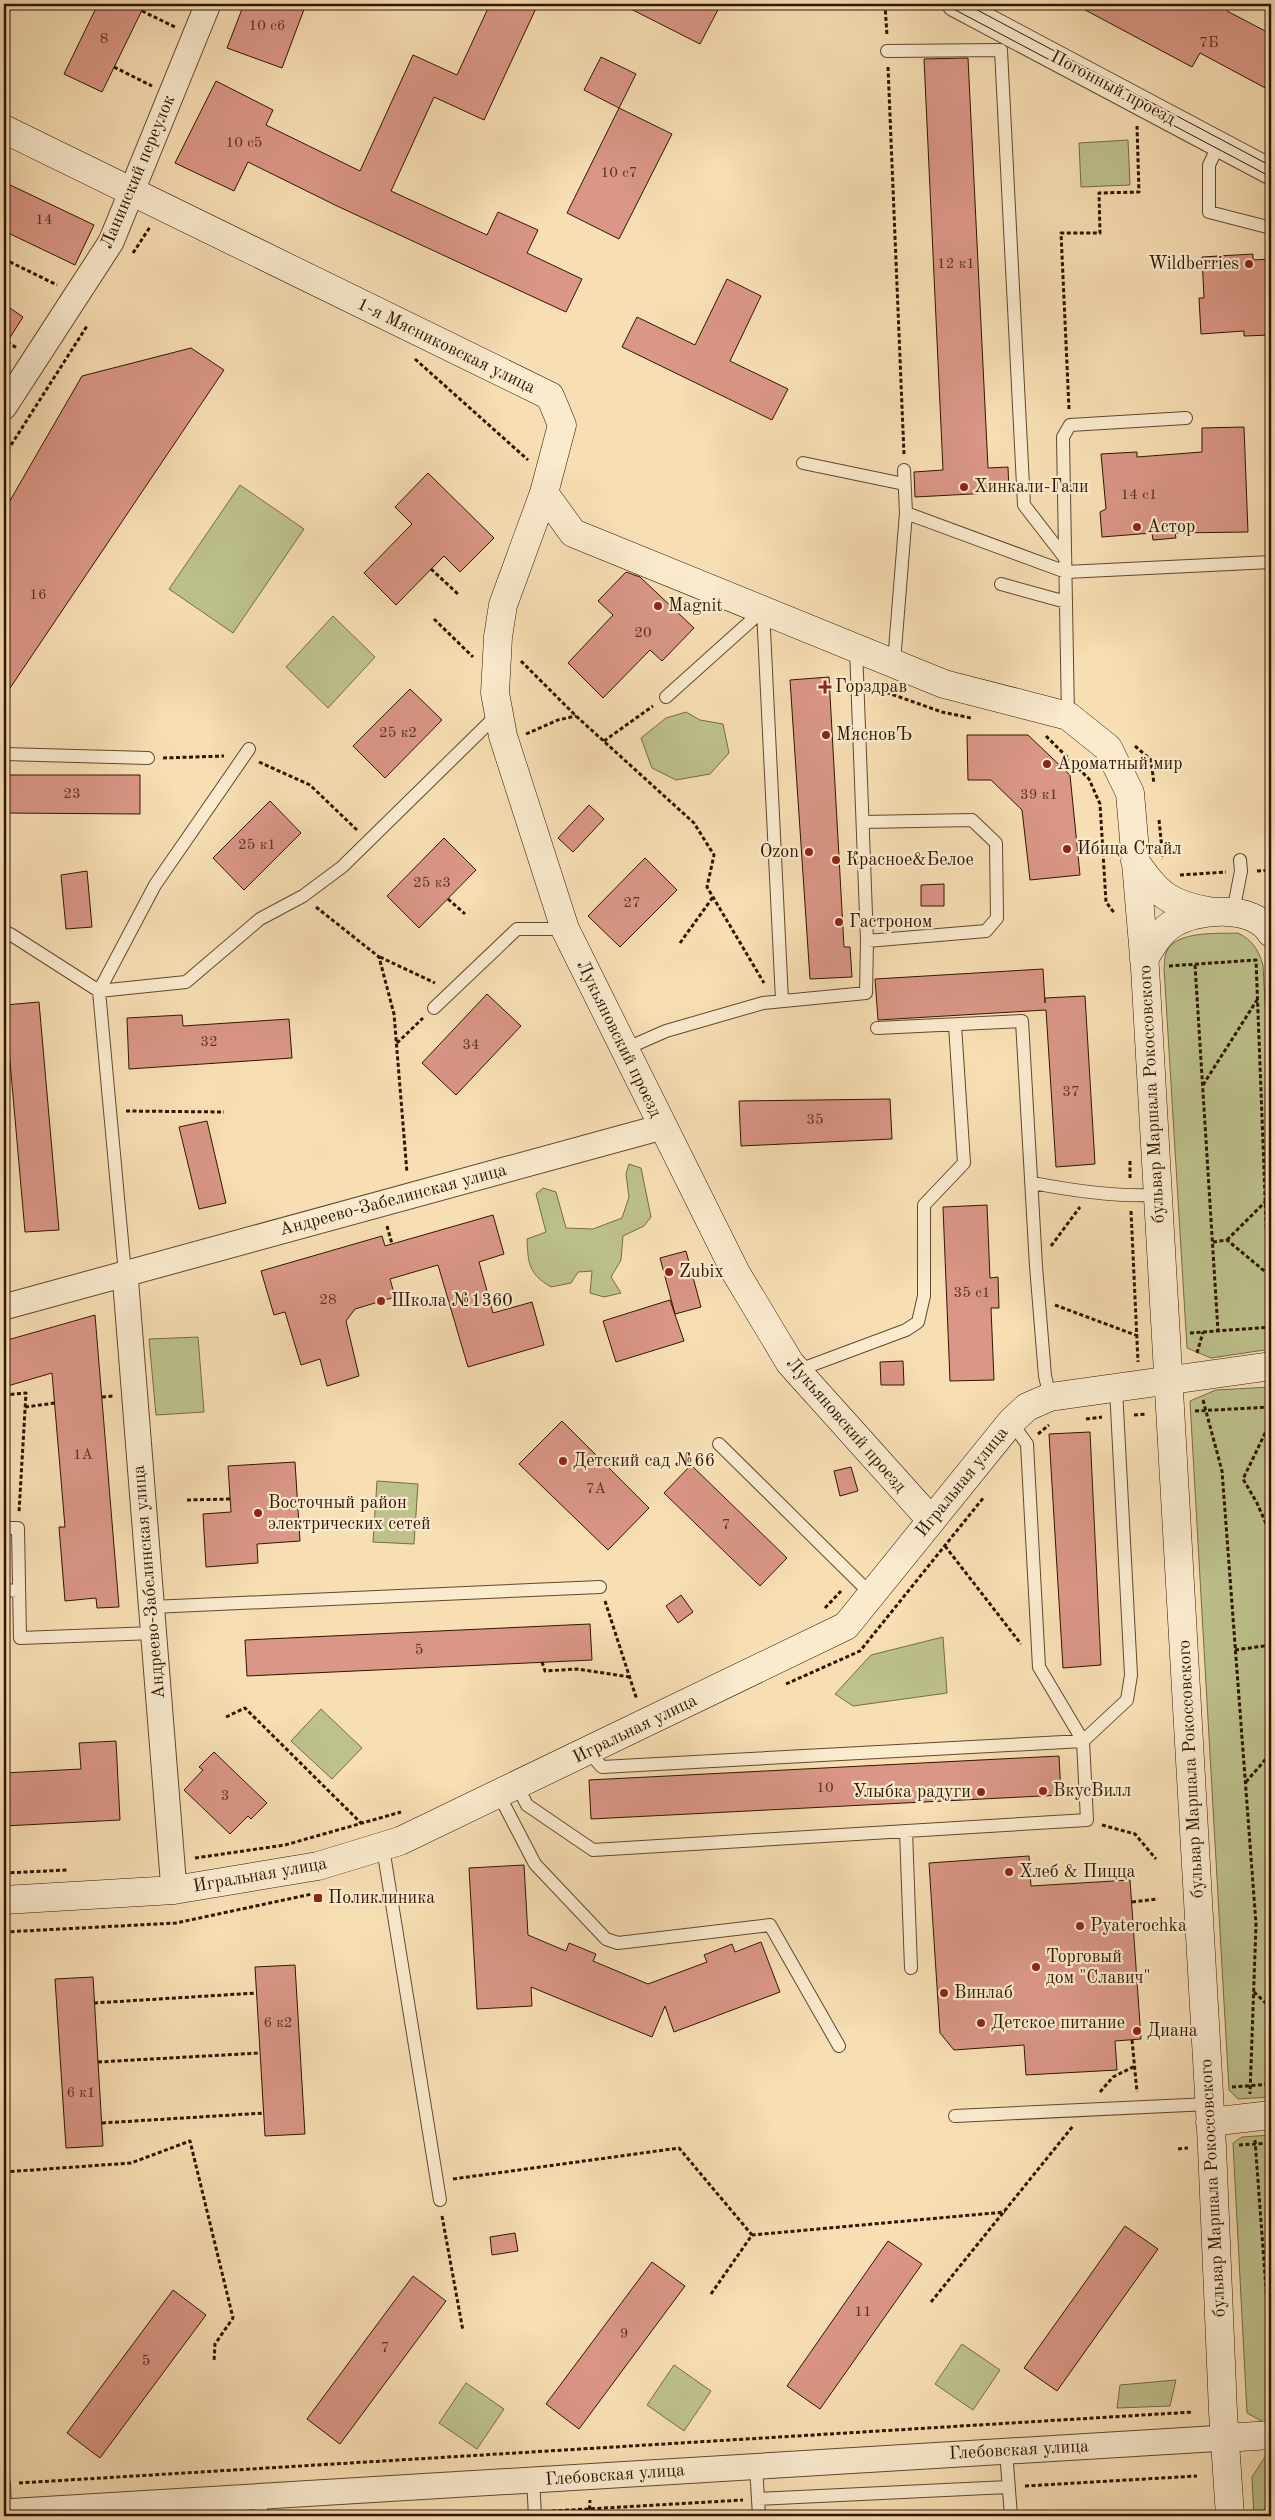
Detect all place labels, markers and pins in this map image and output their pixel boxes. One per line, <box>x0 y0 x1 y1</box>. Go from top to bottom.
place label: Wildberries <box>1148 255 1239 273</box>
marker: Wildberries <box>1243 258 1255 270</box>
place label: Хинкали-Гали <box>974 478 1089 496</box>
marker: Хинкали-Гали <box>958 481 970 493</box>
place label: Астор <box>1147 518 1195 536</box>
marker: Астор <box>1131 521 1143 533</box>
place label: Magnit <box>668 597 723 615</box>
marker: Magnit <box>652 600 664 612</box>
place label: Горздрав <box>835 678 907 696</box>
marker: Горздрав <box>819 681 831 693</box>
place label: МясновЪ <box>836 726 912 744</box>
marker: МясновЪ <box>820 729 832 741</box>
place label: Ароматный мир <box>1057 755 1183 773</box>
marker: Ароматный мир <box>1041 758 1053 770</box>
place label: Ибица Стайл <box>1077 840 1181 858</box>
place label: Ozon <box>760 843 799 861</box>
marker: Ибица Стайл <box>1061 843 1073 855</box>
marker: Ozon <box>803 846 815 858</box>
place label: Красное&Белое <box>846 851 974 869</box>
marker: Красное&Белое <box>830 854 842 866</box>
place label: Гастроном <box>849 913 932 931</box>
marker: Гастроном <box>833 916 845 928</box>
place label: Zubix <box>679 1263 724 1281</box>
marker: Zubix <box>663 1266 675 1278</box>
place label: Школа №1360 <box>391 1292 513 1310</box>
marker: Школа №1360 <box>375 1295 387 1307</box>
place label: Детский сад №66 <box>573 1452 715 1470</box>
marker: Детский сад №66 <box>557 1455 569 1467</box>
place label: Восточный район электрических сетей <box>268 1494 431 1533</box>
marker: Восточный район электрических сетей <box>252 1507 264 1519</box>
place label: ВкусВилл <box>1053 1782 1131 1800</box>
place label: Улыбка радуги <box>853 1783 971 1801</box>
marker: ВкусВилл <box>1037 1785 1049 1797</box>
marker: Улыбка радуги <box>975 1786 987 1798</box>
place label: Хлеб & Пицца <box>1019 1863 1136 1881</box>
marker: Хлеб & Пицца <box>1003 1866 1015 1878</box>
place label: Поликлиника <box>328 1889 435 1907</box>
marker: Поликлиника <box>312 1892 324 1904</box>
place label: Pyaterochka <box>1090 1917 1187 1935</box>
marker: Pyaterochka <box>1074 1920 1086 1932</box>
place label: Торговый дом "Славич" <box>1046 1948 1151 1987</box>
marker: Торговый дом "Славич" <box>1030 1961 1042 1973</box>
place label: Винлаб <box>954 1984 1013 2002</box>
marker: Винлаб <box>938 1987 950 1999</box>
place label: Детское питание <box>991 2014 1125 2032</box>
marker: Детское питание <box>975 2017 987 2029</box>
place label: Диана <box>1147 2022 1198 2040</box>
marker: Диана <box>1131 2025 1143 2037</box>

